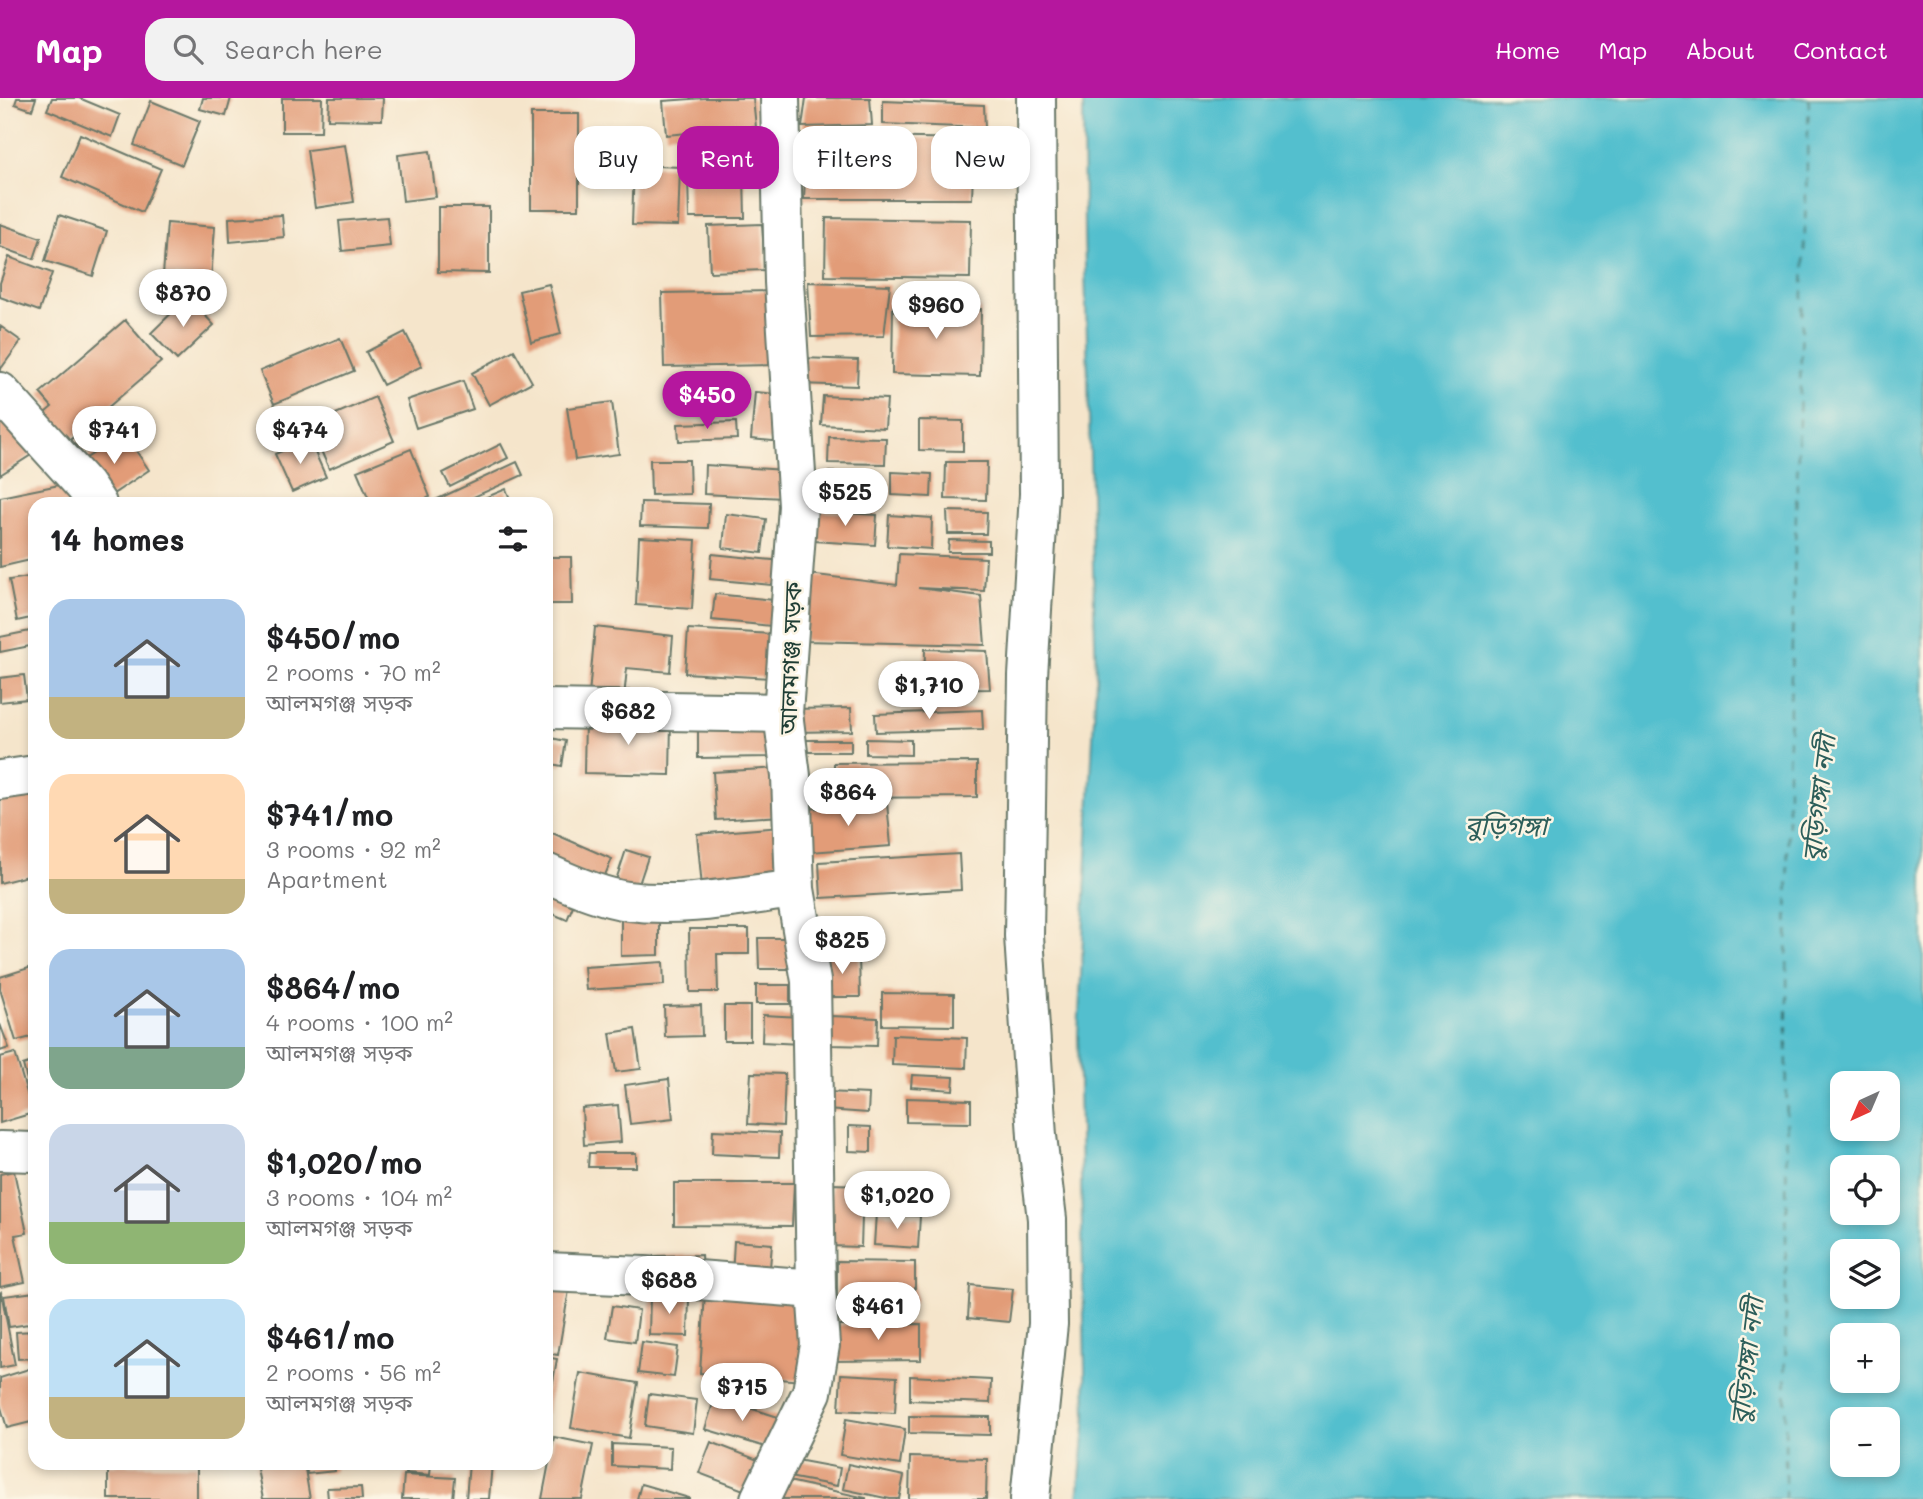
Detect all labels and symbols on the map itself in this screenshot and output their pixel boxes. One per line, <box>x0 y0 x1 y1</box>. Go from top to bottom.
pin: $870 <box>142 270 224 329</box>
pin: $960 <box>895 282 977 341</box>
pin: $450 <box>666 372 748 431</box>
pin: $741 <box>73 406 155 466</box>
pin: $474 <box>259 406 341 466</box>
pin: $525 <box>804 468 886 528</box>
street label: আলমগঞ্জ সড়ক <box>771 580 808 736</box>
pin: $1,710 <box>872 662 986 721</box>
pin: $682 <box>587 688 669 747</box>
water label: বুড়িগঙ্গা নদী <box>1793 727 1843 863</box>
pin: $864 <box>807 768 889 828</box>
water label: বুড়িগঙ্গা <box>1465 808 1552 842</box>
pin: $825 <box>801 916 883 976</box>
north arrow <box>1830 1071 1900 1141</box>
pin: $1,020 <box>840 1172 954 1231</box>
pin: $688 <box>628 1256 710 1316</box>
pin: $461 <box>837 1282 919 1342</box>
water label: বুড়িগঙ্গা নদী <box>1721 1290 1771 1426</box>
pin: $715 <box>701 1364 783 1423</box>

